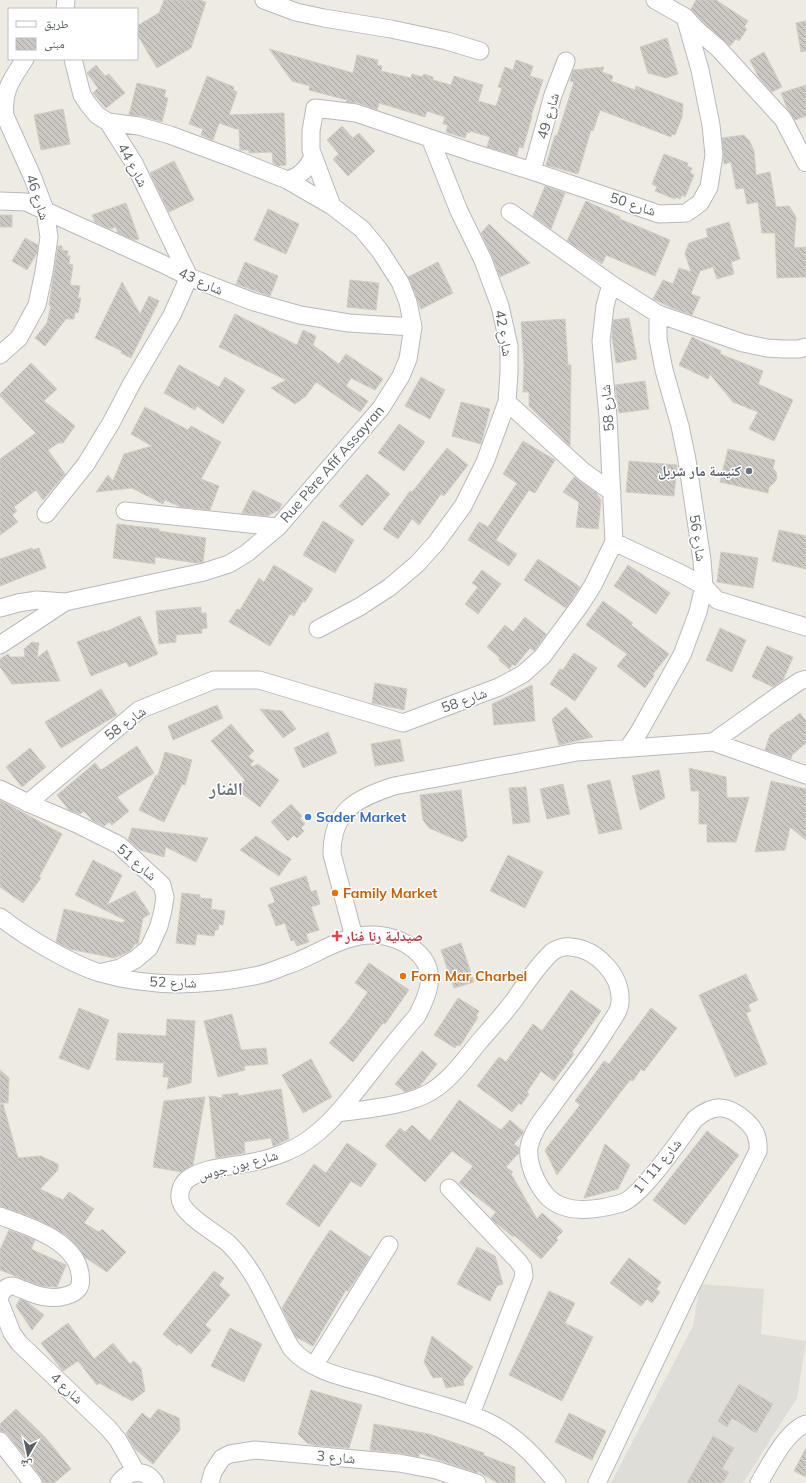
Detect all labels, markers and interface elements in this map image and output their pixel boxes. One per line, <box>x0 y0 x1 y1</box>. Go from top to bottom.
legend <box>8 8 138 60</box>
text: طريق <box>44 16 69 31</box>
text: مبنى <box>44 36 65 51</box>
street label: شارع 49 <box>533 91 564 141</box>
street label: شارع 44 <box>113 140 152 190</box>
street label: شارع 46 <box>21 172 54 222</box>
street label: شارع 50 <box>608 188 658 221</box>
street label: شارع 43 <box>175 263 226 300</box>
street label: شارع 42 <box>490 308 517 358</box>
street label: شارع 58 <box>596 384 619 432</box>
street label: Rue Père Afif Assayran <box>276 402 388 526</box>
place label: كنيسة مار شربل <box>658 462 741 480</box>
marker: كنيسة مار شربل <box>744 466 754 476</box>
street label: شارع 56 <box>684 513 711 563</box>
street label: شارع 58 <box>439 683 490 717</box>
street label: شارع 58 <box>101 702 150 745</box>
district label: الفنار <box>208 777 243 800</box>
place label: Sader Market <box>316 808 407 826</box>
marker: Sader Market <box>303 812 313 822</box>
street label: شارع 51 <box>113 840 161 885</box>
place label: Family Market <box>343 884 438 902</box>
marker: Family Market <box>330 888 340 898</box>
place label: صيدلية رنا فنار <box>344 927 423 945</box>
marker: صيدلية رنا فنار <box>332 931 342 941</box>
place label: Forn Mar Charbel <box>411 967 527 985</box>
marker: Forn Mar Charbel <box>398 971 408 981</box>
street label: شارع 52 <box>149 972 197 993</box>
street label: شارع 11 أ 1 <box>629 1135 686 1198</box>
street label: شارع بون جوس <box>196 1146 280 1185</box>
street label: شارع 4 <box>46 1368 87 1409</box>
north arrow <box>8 1435 48 1475</box>
street label: شارع 3 <box>316 1446 356 1469</box>
text: ش <box>19 1456 33 1473</box>

